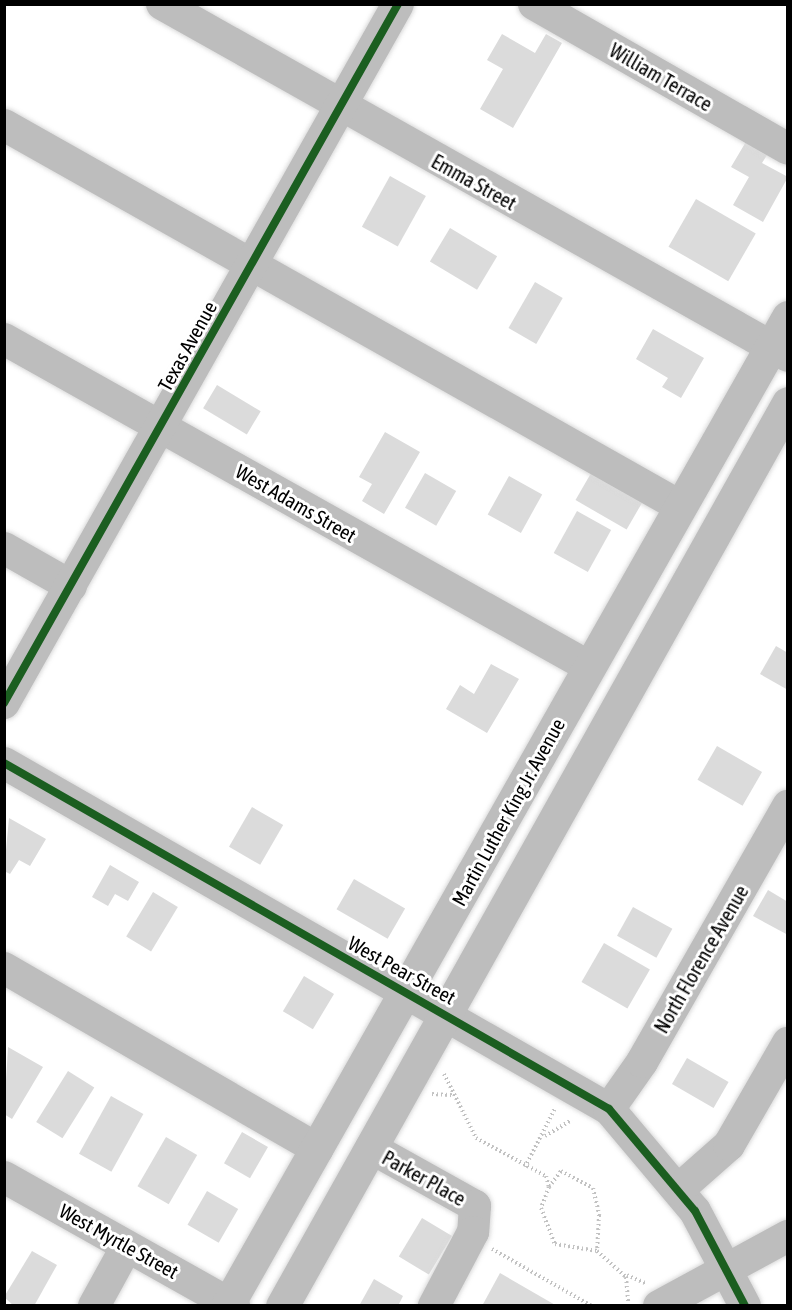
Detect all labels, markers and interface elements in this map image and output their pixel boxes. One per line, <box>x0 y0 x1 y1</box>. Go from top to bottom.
street label: William Terrace <box>605 38 717 116</box>
street label: Emma Street <box>427 149 521 215</box>
street label: Texas Avenue <box>153 297 221 395</box>
street label: West Adams Street <box>231 459 361 547</box>
street label: Martin Luther King Jr. Avenue <box>447 714 569 910</box>
street label: North Florence Avenue <box>649 881 753 1037</box>
street label: West Pear Street <box>344 931 460 1009</box>
street label: Parker Place <box>378 1145 470 1211</box>
street label: West Myrtle Street <box>55 1198 183 1284</box>

